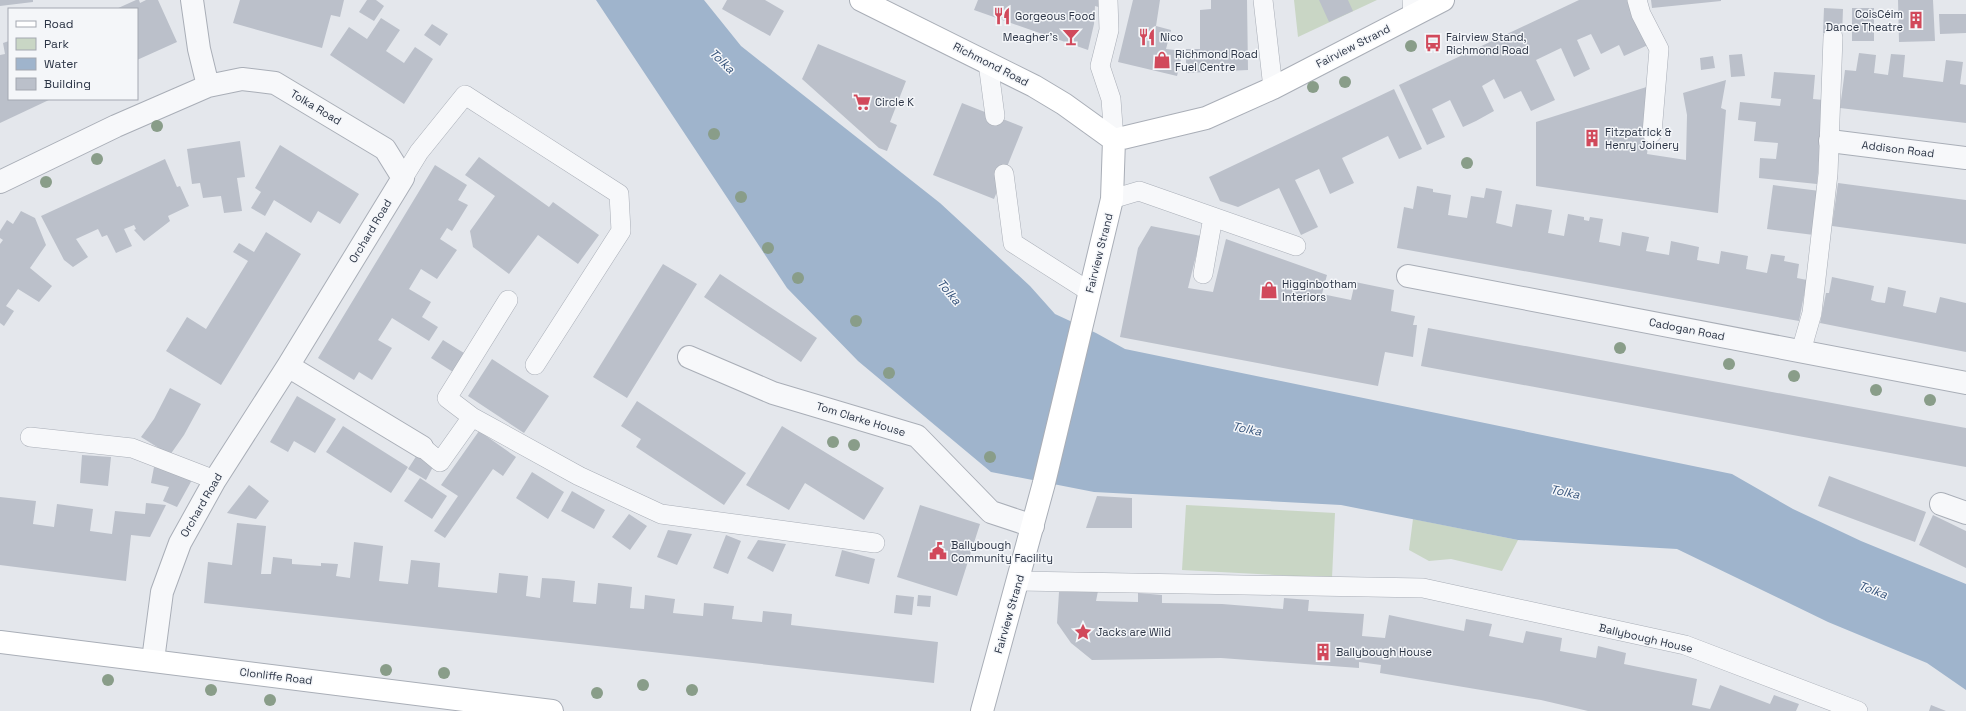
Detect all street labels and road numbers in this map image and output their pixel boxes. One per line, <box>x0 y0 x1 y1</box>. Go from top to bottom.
street label: Fairview Strand <box>1313 21 1393 71</box>
street label: Richmond Road <box>951 39 1031 89</box>
street label: Tolka Road <box>288 86 344 128</box>
street label: Addison Road <box>1861 138 1935 160</box>
street label: Orchard Road <box>346 197 394 265</box>
street label: Fairview Strand <box>1082 212 1116 294</box>
street label: Cadogan Road <box>1648 315 1726 343</box>
street label: Tom Clarke House <box>815 399 907 439</box>
street label: Orchard Road <box>177 470 225 540</box>
street label: Fairview Strand <box>991 573 1027 655</box>
street label: Ballybough House <box>1598 620 1694 656</box>
street label: Clonliffe Road <box>239 665 313 687</box>

